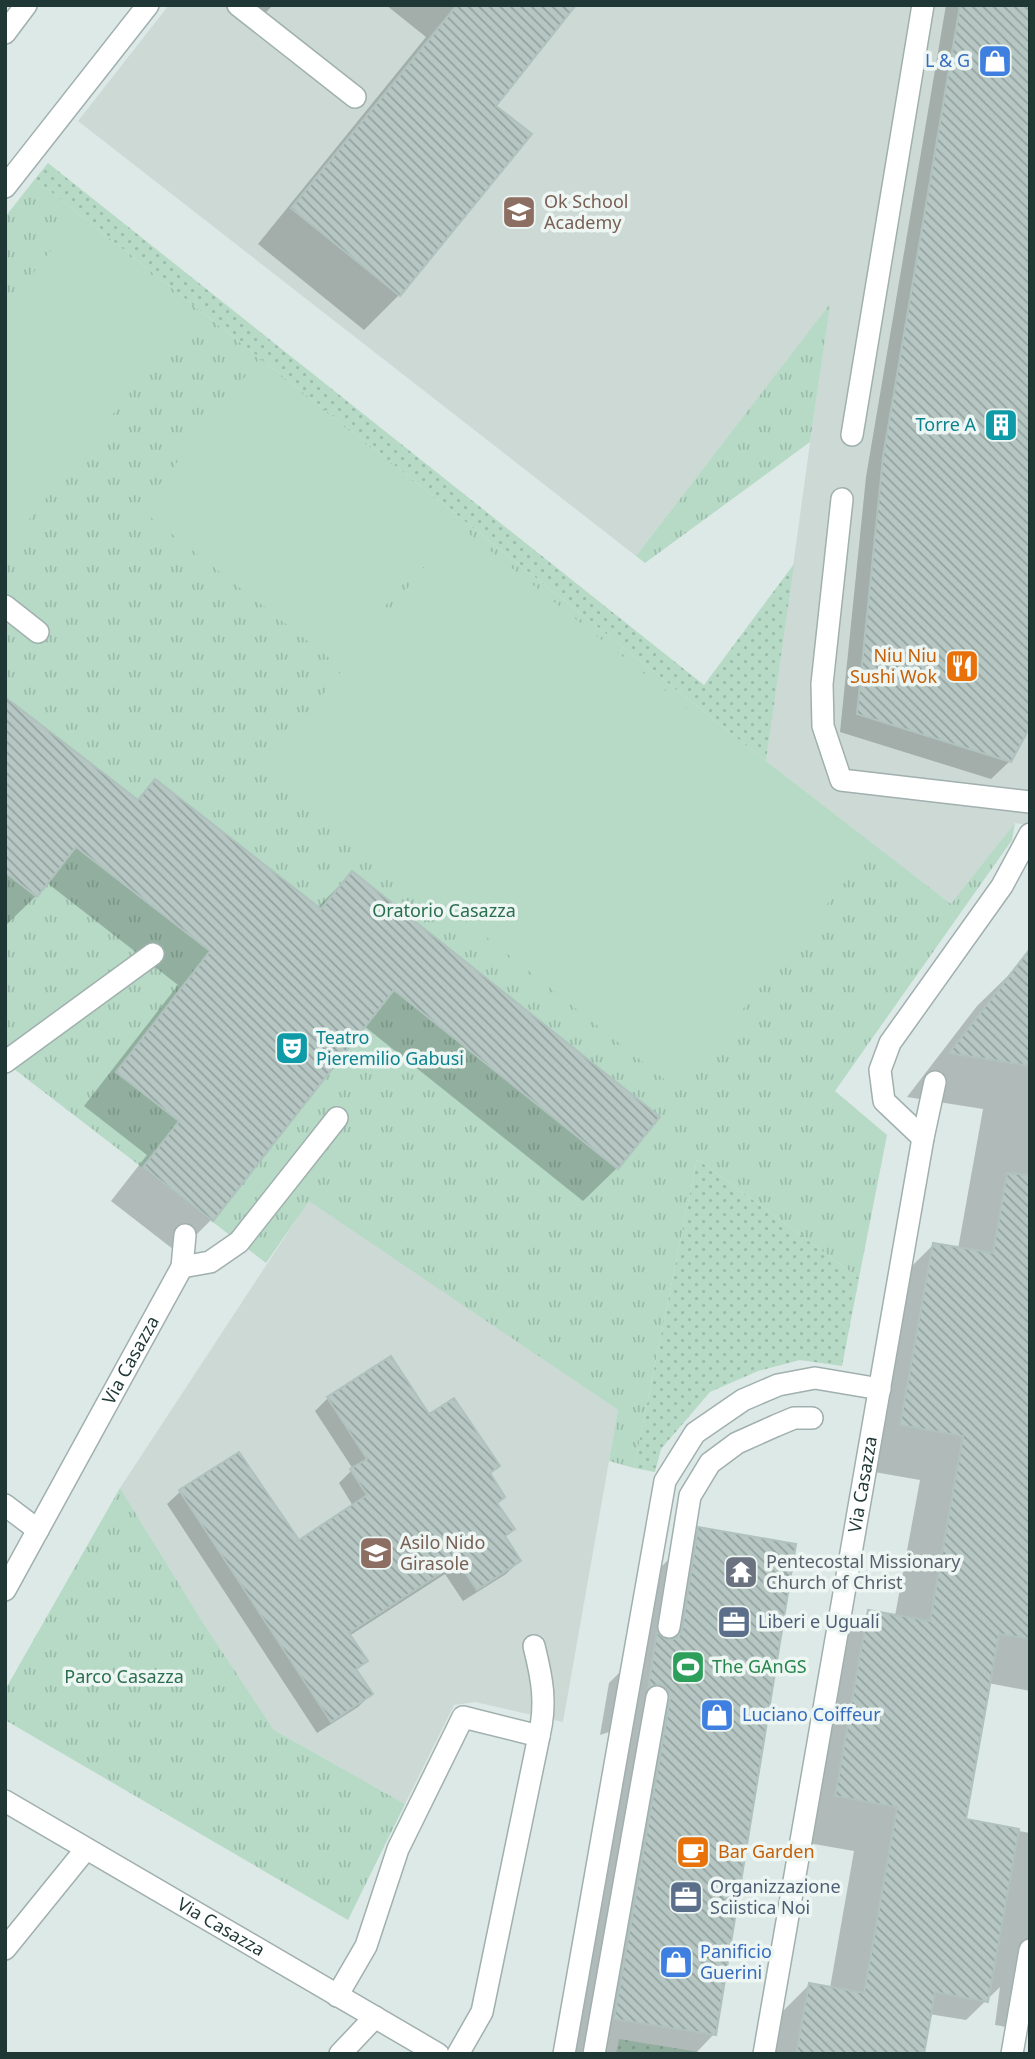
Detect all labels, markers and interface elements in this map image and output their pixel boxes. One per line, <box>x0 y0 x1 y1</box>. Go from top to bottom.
shop icon: L & G <box>976 42 1014 80</box>
place label: L & G <box>925 48 970 72</box>
place label: Ok School Academy <box>544 189 628 234</box>
school or university icon: Ok School Academy <box>500 193 538 231</box>
building icon: Torre A <box>982 406 1020 444</box>
place label: Torre A <box>916 412 976 436</box>
place label: Niu Niu Sushi Wok <box>850 643 937 688</box>
restaurant icon: Niu Niu Sushi Wok <box>943 647 981 685</box>
park label: Oratorio Casazza <box>372 898 516 922</box>
place label: Teatro Pieremilio Gabusi <box>316 1025 464 1070</box>
theatre icon: Teatro Pieremilio Gabusi <box>273 1029 311 1067</box>
street label: Via Casazza <box>96 1311 164 1408</box>
street label: Via Casazza <box>842 1434 882 1534</box>
place label: Asilo Nido Girasole <box>400 1530 485 1575</box>
school or university icon: Asilo Nido Girasole <box>357 1534 395 1572</box>
place label: Pentecostal Missionary Church of Christ <box>766 1549 961 1594</box>
temple icon: Pentecostal Missionary Church of Christ <box>722 1553 760 1591</box>
office icon: Liberi e Uguali <box>715 1603 753 1641</box>
place label: Liberi e Uguali <box>758 1609 880 1633</box>
sports icon: The GAnGS <box>669 1648 707 1686</box>
place label: The GAnGS <box>712 1654 807 1678</box>
park label: Parco Casazza <box>64 1664 184 1688</box>
shop icon: Luciano Coiffeur <box>698 1696 736 1734</box>
place label: Luciano Coiffeur <box>742 1702 881 1726</box>
cafe icon: Bar Garden <box>674 1833 712 1871</box>
place label: Bar Garden <box>718 1839 815 1863</box>
place label: Organizzazione Sciistica Noi <box>710 1874 841 1919</box>
office icon: Organizzazione Sciistica Noi <box>667 1878 705 1916</box>
street label: Via Casazza <box>173 1891 270 1961</box>
place label: Panificio Guerini <box>700 1939 772 1984</box>
shop icon: Panificio Guerini <box>657 1943 695 1981</box>

